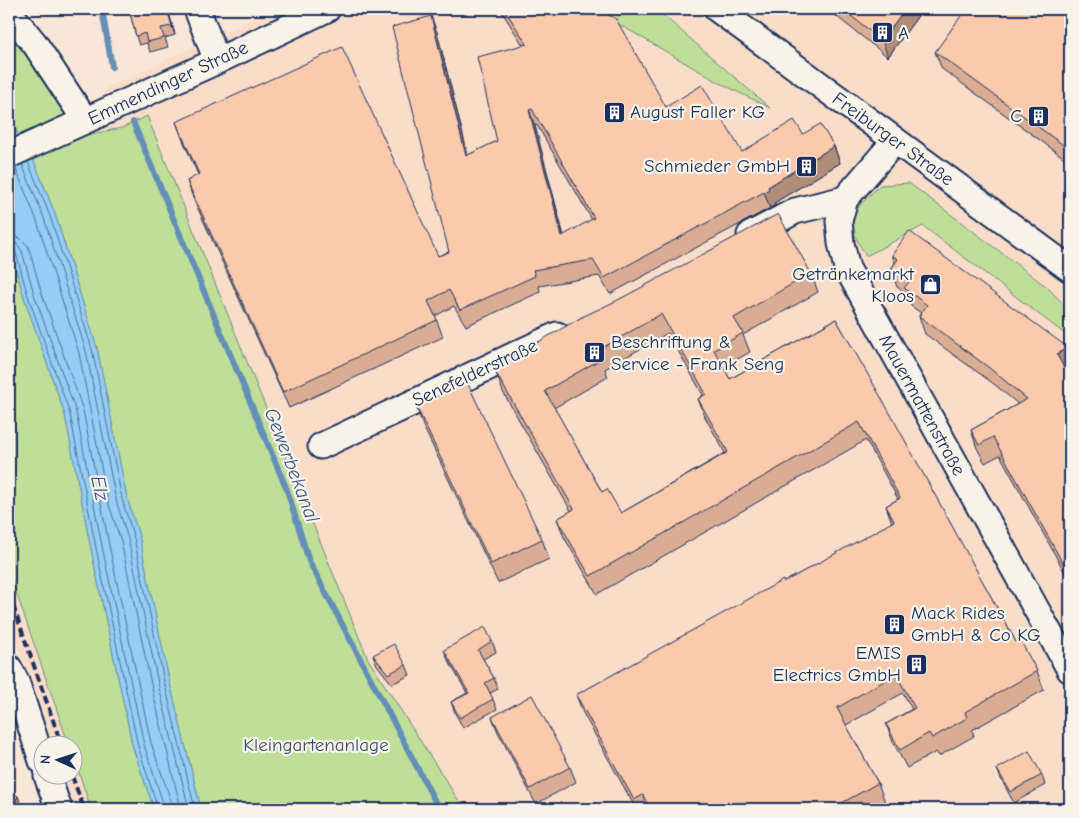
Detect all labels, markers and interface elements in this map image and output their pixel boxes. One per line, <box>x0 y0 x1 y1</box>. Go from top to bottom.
building icon: A <box>870 21 894 45</box>
place label: A <box>898 22 909 44</box>
street label: Emmendinger Straße <box>85 36 251 130</box>
street label: Freiburger Straße <box>828 88 958 190</box>
building icon: August Faller KG <box>602 100 626 124</box>
place label: August Faller KG <box>630 101 765 123</box>
building icon: C <box>1026 104 1050 128</box>
place label: C <box>1010 105 1022 127</box>
building icon: Schmieder GmbH <box>794 154 818 178</box>
place label: Schmieder GmbH <box>644 155 790 177</box>
place label: Getränkemarkt Kloos <box>792 263 915 307</box>
shop icon: Getränkemarkt Kloos <box>918 273 942 297</box>
street label: Mauermattenstraße <box>874 330 970 480</box>
place label: Beschriftung & Service - Frank Seng <box>611 331 784 375</box>
street label: Senefelderstraße <box>409 334 541 412</box>
building icon: Beschriftung & Service - Frank Seng <box>583 341 607 365</box>
water label: Gewerbekanal <box>260 405 325 526</box>
water label: Elz <box>86 473 114 503</box>
place label: Mack Rides GmbH & Co KG <box>911 602 1041 646</box>
building icon: Mack Rides GmbH & Co KG <box>883 612 907 636</box>
place label: EMIS Electrics GmbH <box>773 642 901 686</box>
building icon: EMIS Electrics GmbH <box>905 652 929 676</box>
park label: Kleingartenanlage <box>243 734 389 756</box>
north arrow <box>32 736 82 786</box>
text: N <box>37 754 54 764</box>

